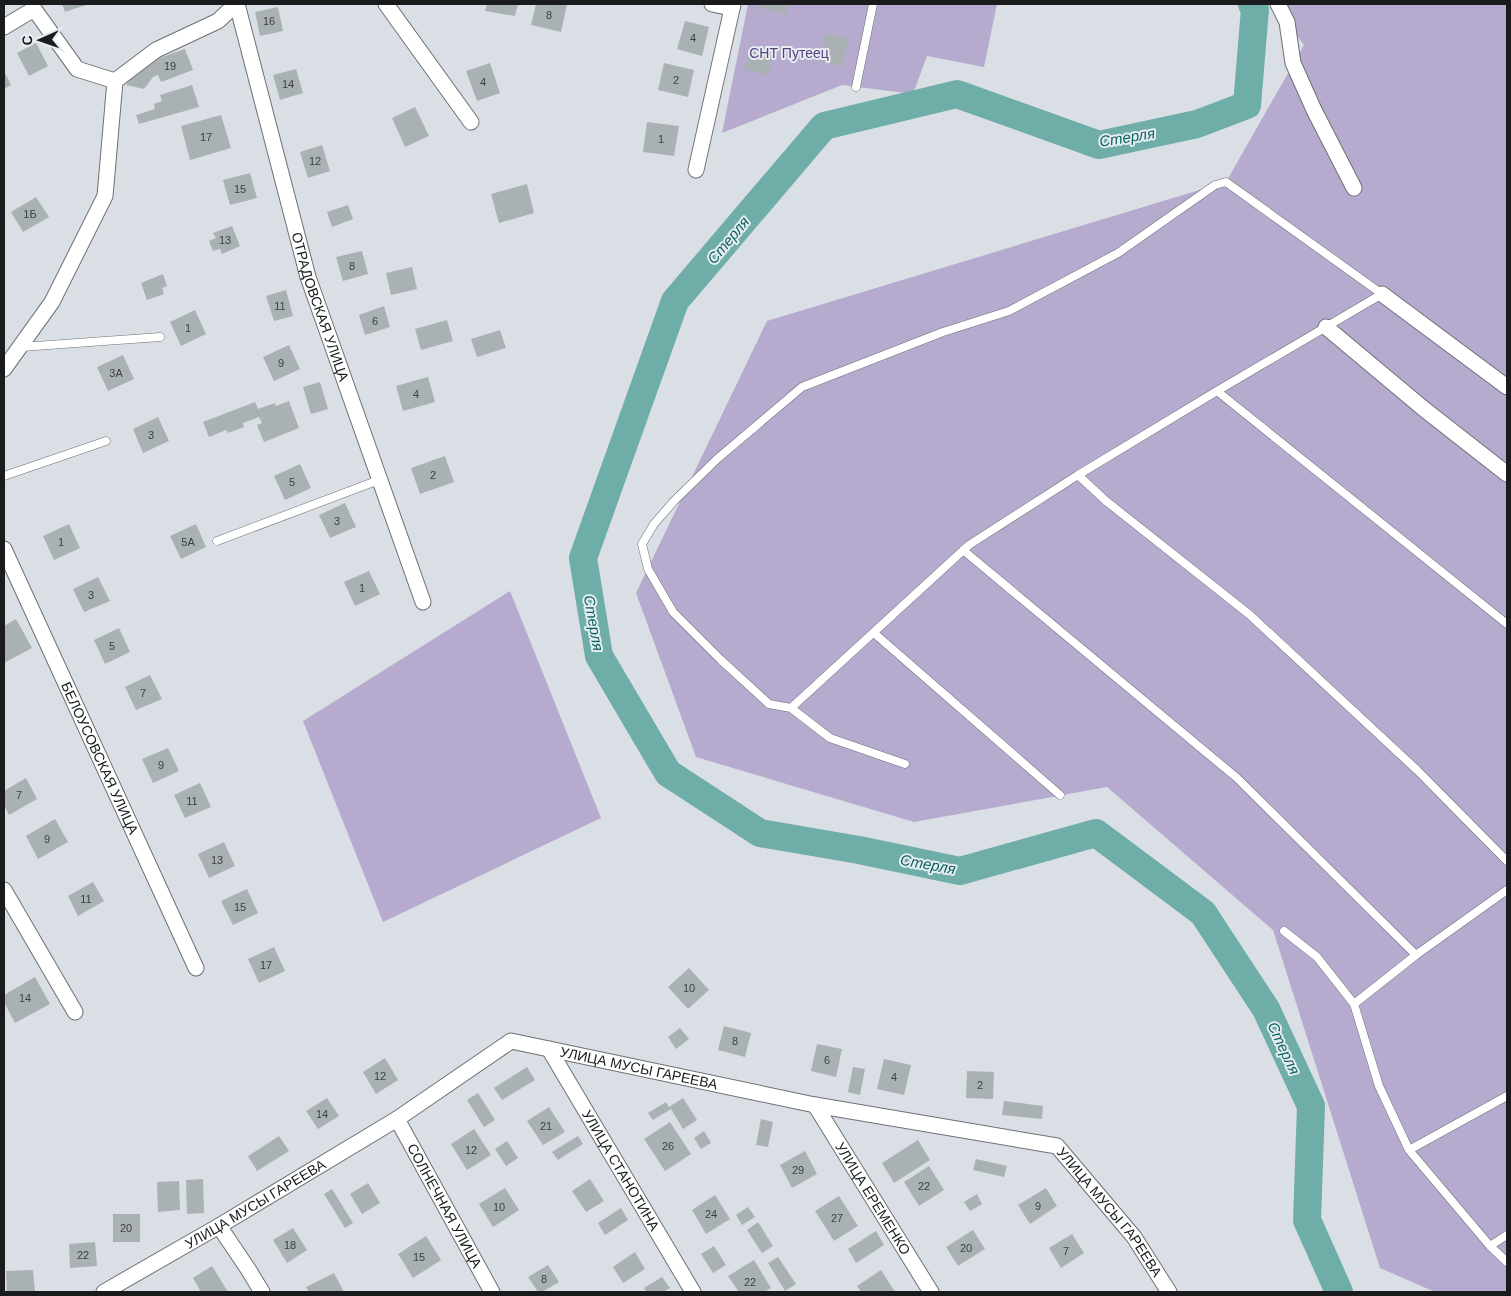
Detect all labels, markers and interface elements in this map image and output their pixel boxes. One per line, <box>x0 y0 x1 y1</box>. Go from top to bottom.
house number: 8 <box>546 9 552 21</box>
north arrow <box>15 15 65 65</box>
house number: 16 <box>263 15 275 27</box>
house number: 4 <box>690 32 696 44</box>
text: С <box>19 35 35 46</box>
park label: СНТ Путеец <box>749 45 829 61</box>
house number: 19 <box>164 60 176 72</box>
house number: 2 <box>673 74 679 86</box>
house number: 4 <box>480 76 486 88</box>
house number: 14 <box>282 78 294 90</box>
water label: Стерля <box>1098 124 1156 150</box>
house number: 17 <box>200 131 212 143</box>
house number: 1 <box>658 133 664 145</box>
house number: 12 <box>309 155 321 167</box>
house number: 15 <box>234 183 246 195</box>
house number: 1Б <box>23 208 37 220</box>
water label: Стерля <box>703 213 753 267</box>
street label: ОТРАДОВСКАЯ УЛИЦА <box>289 230 352 384</box>
house number: 13 <box>219 234 231 246</box>
house number: 8 <box>349 260 355 272</box>
house number: 11 <box>274 300 286 312</box>
house number: 6 <box>372 315 378 327</box>
house number: 1 <box>185 322 191 334</box>
house number: 9 <box>278 357 284 369</box>
house number: 3А <box>109 367 123 379</box>
house number: 4 <box>413 388 419 400</box>
house number: 3 <box>148 429 154 441</box>
house number: 2 <box>430 469 436 481</box>
house number: 5 <box>289 476 295 488</box>
house number: 3 <box>334 515 340 527</box>
house number: 1 <box>58 536 64 548</box>
house number: 5А <box>181 536 195 548</box>
house number: 1 <box>359 582 365 594</box>
house number: 3 <box>88 589 94 601</box>
water label: Стерля <box>581 594 607 652</box>
house number: 5 <box>109 640 115 652</box>
street label: БЕЛОУСОВСКАЯ УЛИЦА <box>58 679 142 837</box>
house number: 7 <box>140 687 146 699</box>
house number: 9 <box>158 759 164 771</box>
house number: 7 <box>16 789 22 801</box>
house number: 11 <box>186 795 198 807</box>
house number: 9 <box>44 833 50 845</box>
water label: Стерля <box>899 851 957 877</box>
house number: 13 <box>211 854 223 866</box>
house number: 11 <box>80 893 92 905</box>
house number: 15 <box>234 901 246 913</box>
house number: 17 <box>260 959 272 971</box>
house number: 10 <box>683 982 695 994</box>
house number: 14 <box>19 992 31 1004</box>
water label: Стерля <box>1264 1019 1304 1077</box>
house number: 8 <box>732 1035 738 1047</box>
street label: УЛИЦА МУСЫ ГАРЕЕВА <box>559 1044 720 1092</box>
house number: 6 <box>824 1054 830 1066</box>
house number: 12 <box>374 1070 386 1082</box>
house number: 4 <box>891 1071 897 1083</box>
house number: 2 <box>977 1079 983 1091</box>
street label: УЛИЦА СТАНОТИНА <box>579 1107 663 1234</box>
house number: 14 <box>316 1108 328 1120</box>
house number: 21 <box>540 1120 552 1132</box>
street label: УЛИЦА ЕРЕМЕНКО <box>832 1139 914 1258</box>
house number: 26 <box>662 1140 674 1152</box>
street label: СОЛНЕЧНАЯ УЛИЦА <box>404 1141 486 1271</box>
house number: 12 <box>465 1144 477 1156</box>
street label: УЛИЦА МУСЫ ГАРЕЕВА <box>1054 1144 1166 1280</box>
street label: УЛИЦА МУСЫ ГАРЕЕВА <box>182 1156 329 1252</box>
house number: 29 <box>792 1164 804 1176</box>
house number: 22 <box>918 1180 930 1192</box>
house number: 9 <box>1035 1200 1041 1212</box>
house number: 10 <box>493 1201 505 1213</box>
house number: 24 <box>705 1208 717 1220</box>
house number: 27 <box>831 1212 843 1224</box>
house number: 20 <box>120 1222 132 1234</box>
house number: 18 <box>284 1239 296 1251</box>
house number: 20 <box>960 1242 972 1254</box>
house number: 7 <box>1063 1245 1069 1257</box>
house number: 22 <box>77 1249 89 1261</box>
house number: 15 <box>413 1251 425 1263</box>
house number: 8 <box>541 1273 547 1285</box>
house number: 22 <box>744 1276 756 1288</box>

